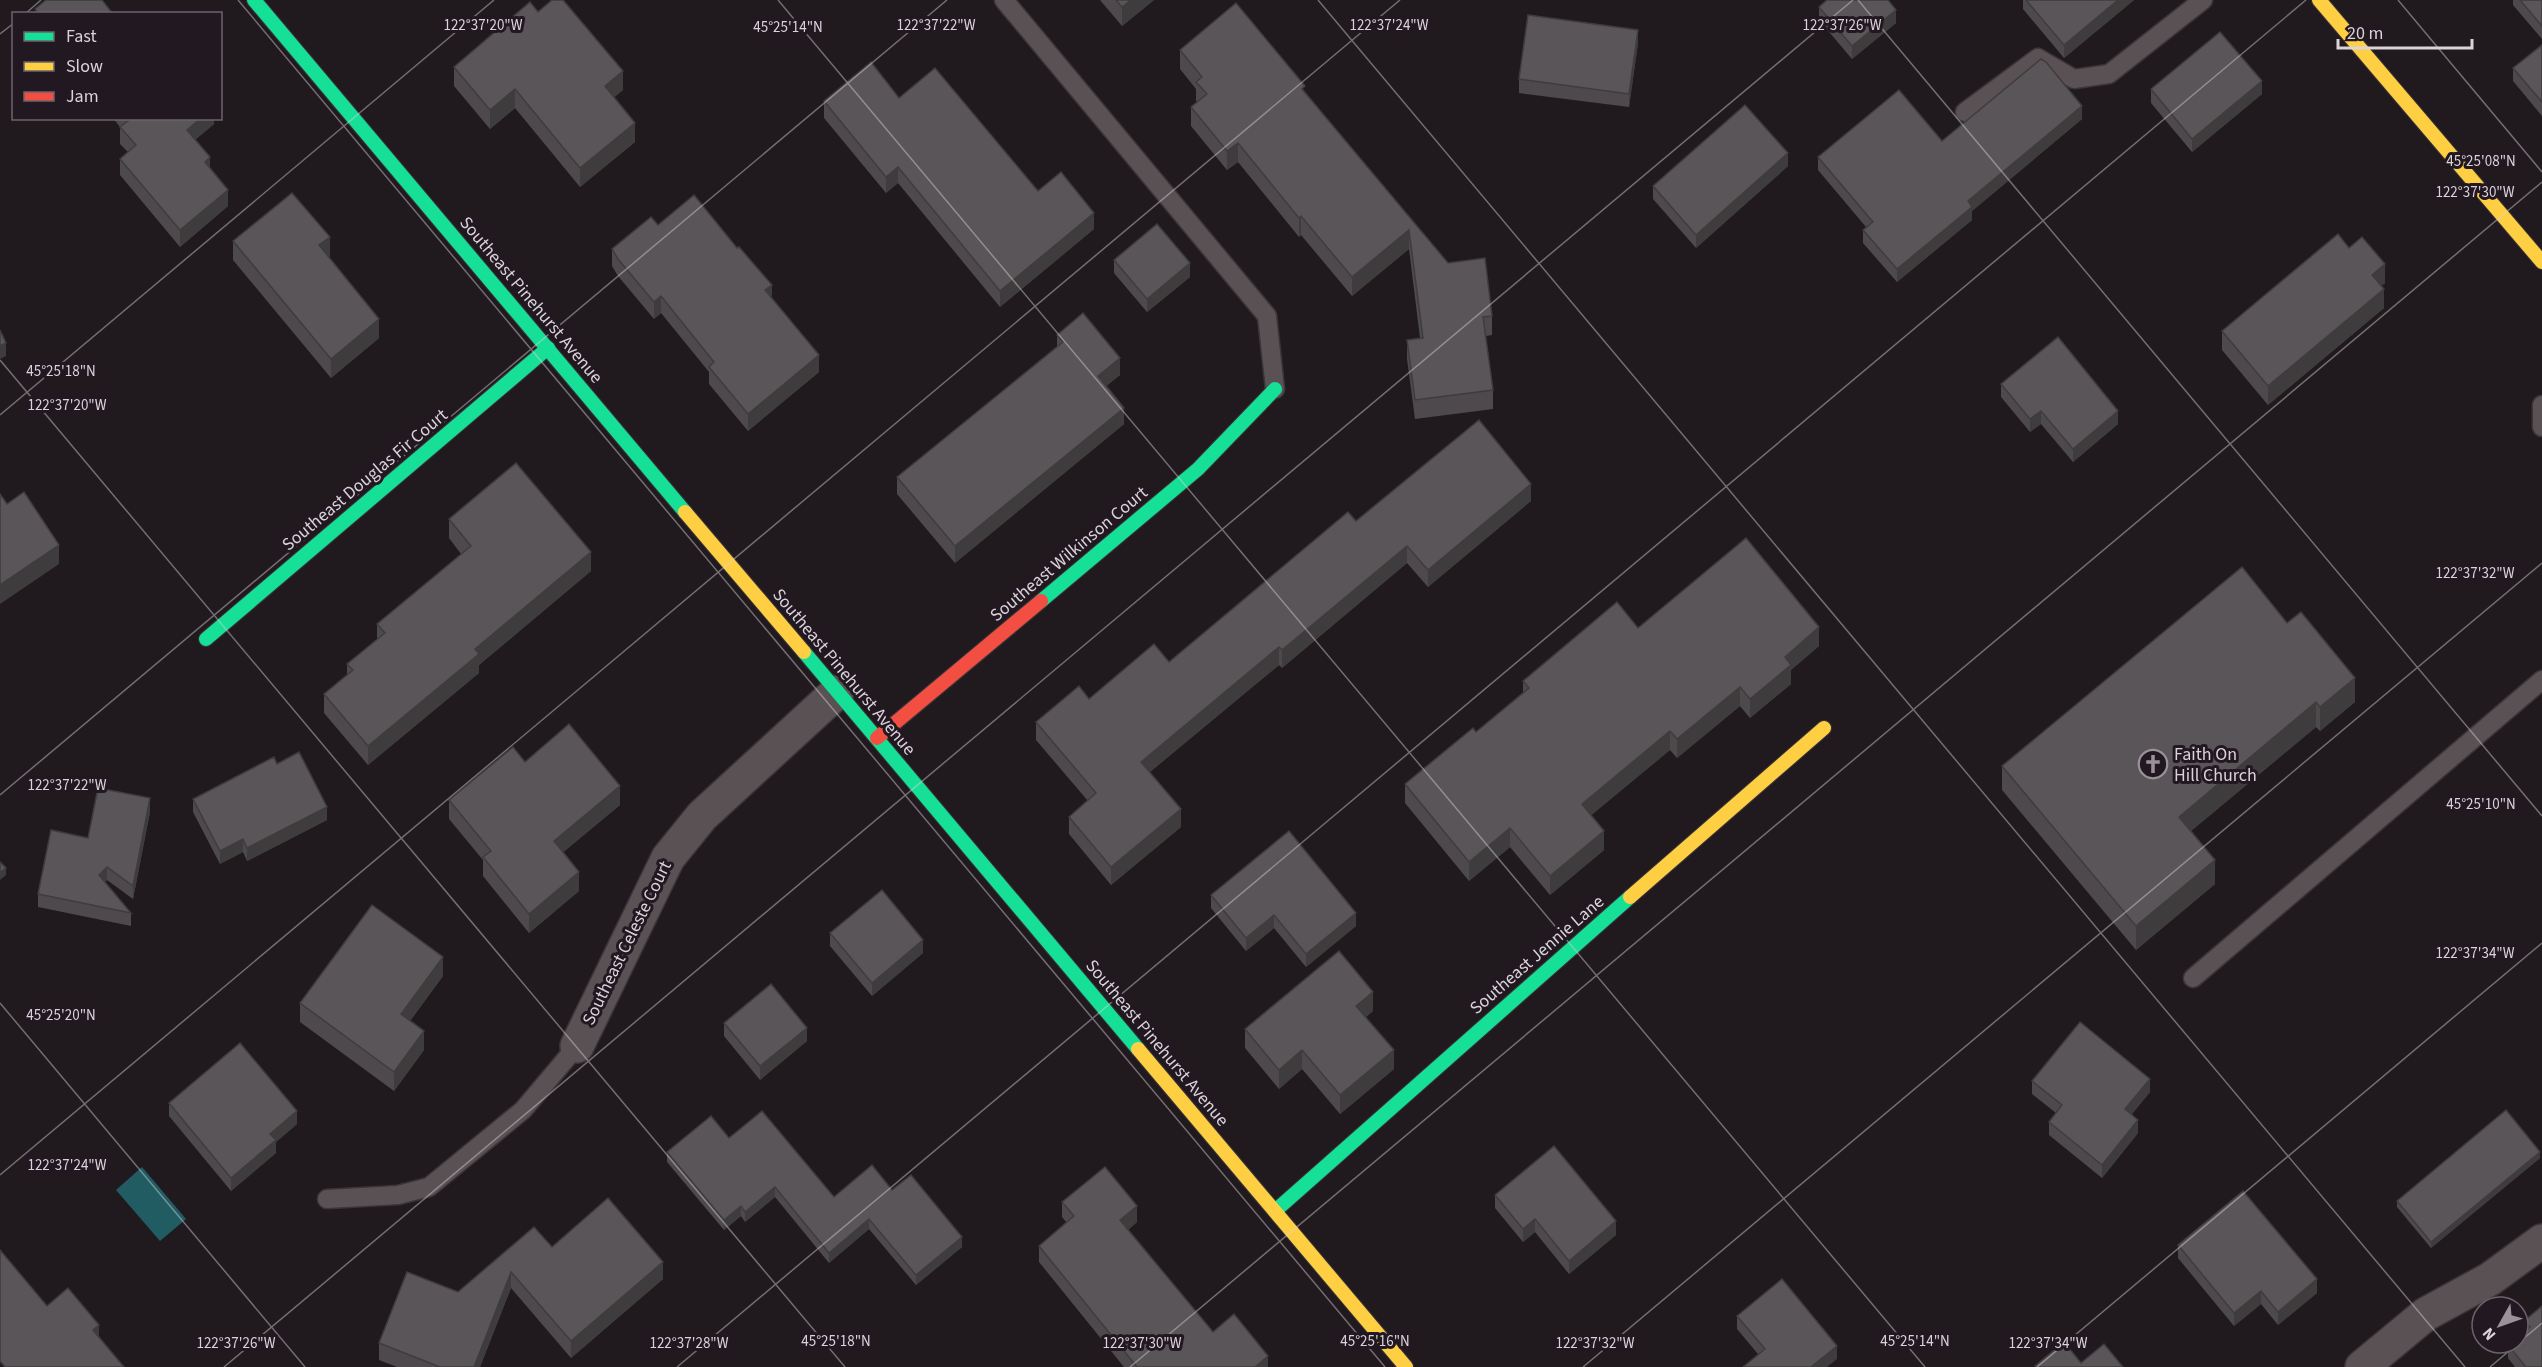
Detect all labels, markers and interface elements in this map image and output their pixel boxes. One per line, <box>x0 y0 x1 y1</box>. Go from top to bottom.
legend <box>12 12 222 120</box>
scale bar <box>2338 12 2472 50</box>
text: 122°37'20"W <box>443 15 523 36</box>
text: 122°37'22"W <box>896 15 976 36</box>
text: 122°37'24"W <box>1349 15 1429 36</box>
text: 122°37'26"W <box>1802 15 1882 36</box>
text: 45°25'14"N <box>753 17 823 38</box>
text: 20 m <box>2347 21 2383 46</box>
text: Fast <box>66 24 97 49</box>
text: Slow <box>66 54 103 79</box>
text: Jam <box>66 84 99 109</box>
text: 45°25'08"N <box>2446 151 2516 172</box>
text: 122°37'30"W <box>2435 182 2515 203</box>
street label: Southeast Pinehurst Avenue <box>454 211 608 389</box>
text: 45°25'18"N <box>26 361 96 382</box>
text: 122°37'20"W <box>27 395 107 416</box>
street label: Southeast Douglas Fir Court <box>277 403 453 557</box>
street label: Southeast Wilkinson Court <box>985 480 1153 628</box>
text: 122°37'32"W <box>2435 563 2515 584</box>
street label: Southeast Pinehurst Avenue <box>767 583 921 761</box>
place label: Faith On Hill Church <box>2174 742 2257 788</box>
church icon: Faith On Hill Church <box>2137 748 2169 780</box>
text: 122°37'22"W <box>27 775 107 796</box>
text: 45°25'10"N <box>2446 794 2516 815</box>
street label: Southeast Celeste Court <box>576 857 678 1029</box>
street label: Southeast Jennie Lane <box>1464 890 1610 1020</box>
text: 122°37'34"W <box>2435 943 2515 964</box>
street label: Southeast Pinehurst Avenue <box>1080 954 1234 1132</box>
text: 45°25'20"N <box>26 1005 96 1026</box>
text: 122°37'24"W <box>27 1155 107 1176</box>
north arrow <box>2470 1295 2530 1355</box>
text: N <box>2477 1323 2501 1345</box>
text: 45°25'18"N <box>801 1331 871 1352</box>
text: 45°25'16"N <box>1340 1331 1410 1352</box>
text: 45°25'14"N <box>1880 1331 1950 1352</box>
text: 122°37'26"W <box>196 1333 276 1354</box>
text: 122°37'28"W <box>649 1333 729 1354</box>
text: 122°37'30"W <box>1102 1333 1182 1354</box>
text: 122°37'32"W <box>1555 1333 1635 1354</box>
text: 122°37'34"W <box>2008 1333 2088 1354</box>

